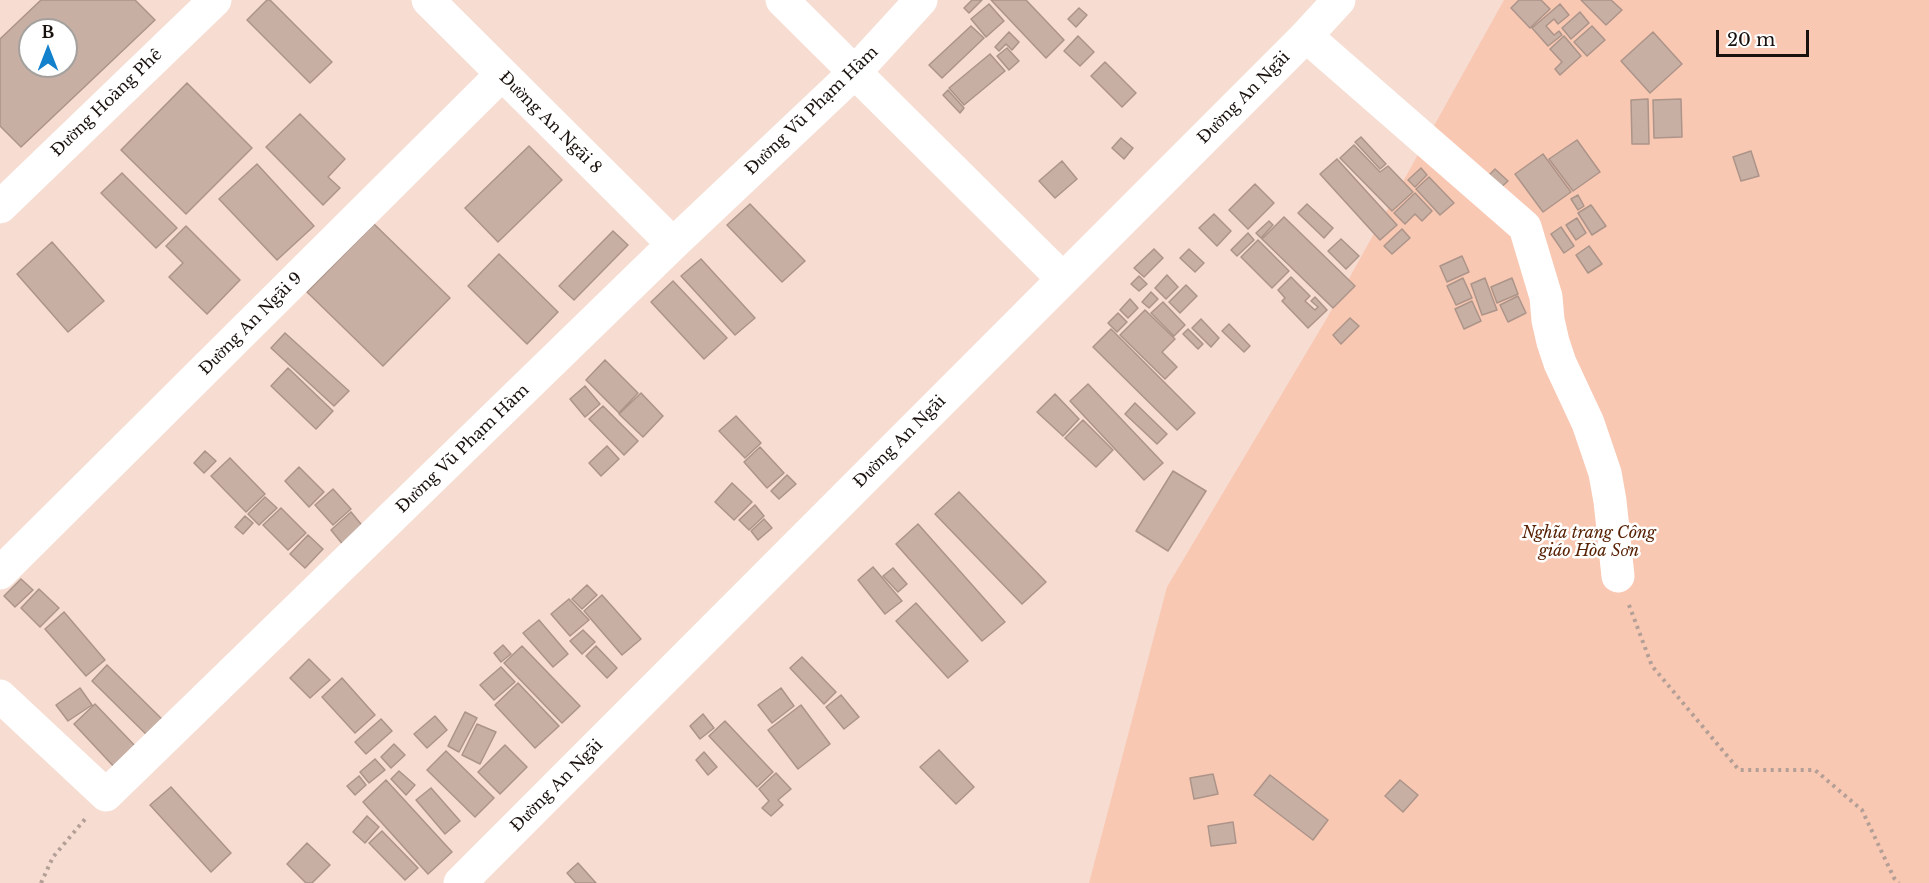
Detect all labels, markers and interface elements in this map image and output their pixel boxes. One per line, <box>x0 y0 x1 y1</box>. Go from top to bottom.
north arrow <box>18 18 78 78</box>
scale bar <box>1719 18 1812 56</box>
text: B <box>42 22 54 42</box>
text: 20 m <box>1727 29 1775 51</box>
street label: Đường Vũ Phạm Hàm <box>742 43 882 179</box>
street label: Đường Hoàng Phê <box>48 45 166 161</box>
street label: Đường An Ngãi <box>1194 48 1294 148</box>
street label: Đường An Ngãi 8 <box>495 68 605 178</box>
street label: Đường An Ngãi 9 <box>196 269 306 379</box>
street label: Đường Vũ Phạm Hàm <box>393 381 533 517</box>
street label: Đường An Ngãi <box>850 392 950 492</box>
park label: Nghĩa trang Công giáo Hòa Sơn <box>1522 523 1656 561</box>
street label: Đường An Ngãi <box>507 736 607 836</box>

